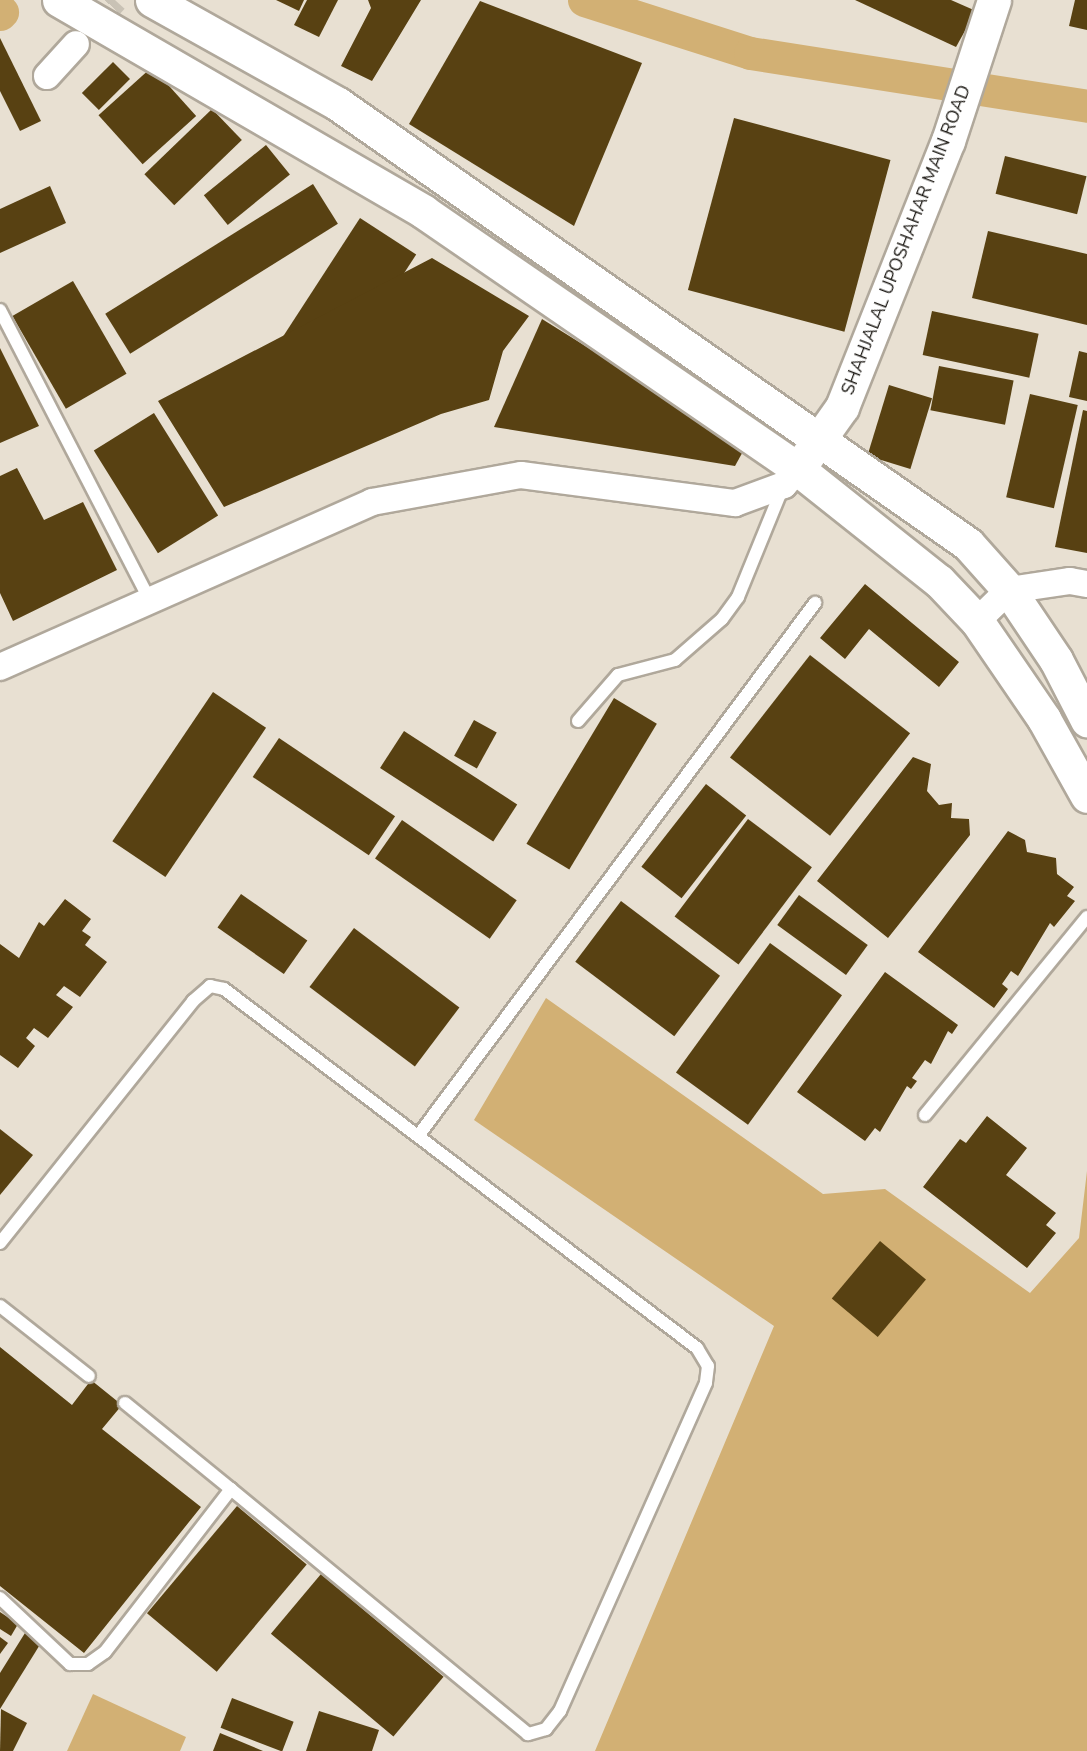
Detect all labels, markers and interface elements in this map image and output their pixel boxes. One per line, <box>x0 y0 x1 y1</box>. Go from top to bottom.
street label: SHAHJALAL UPOSHAHAR MAIN ROAD <box>837 82 975 398</box>

